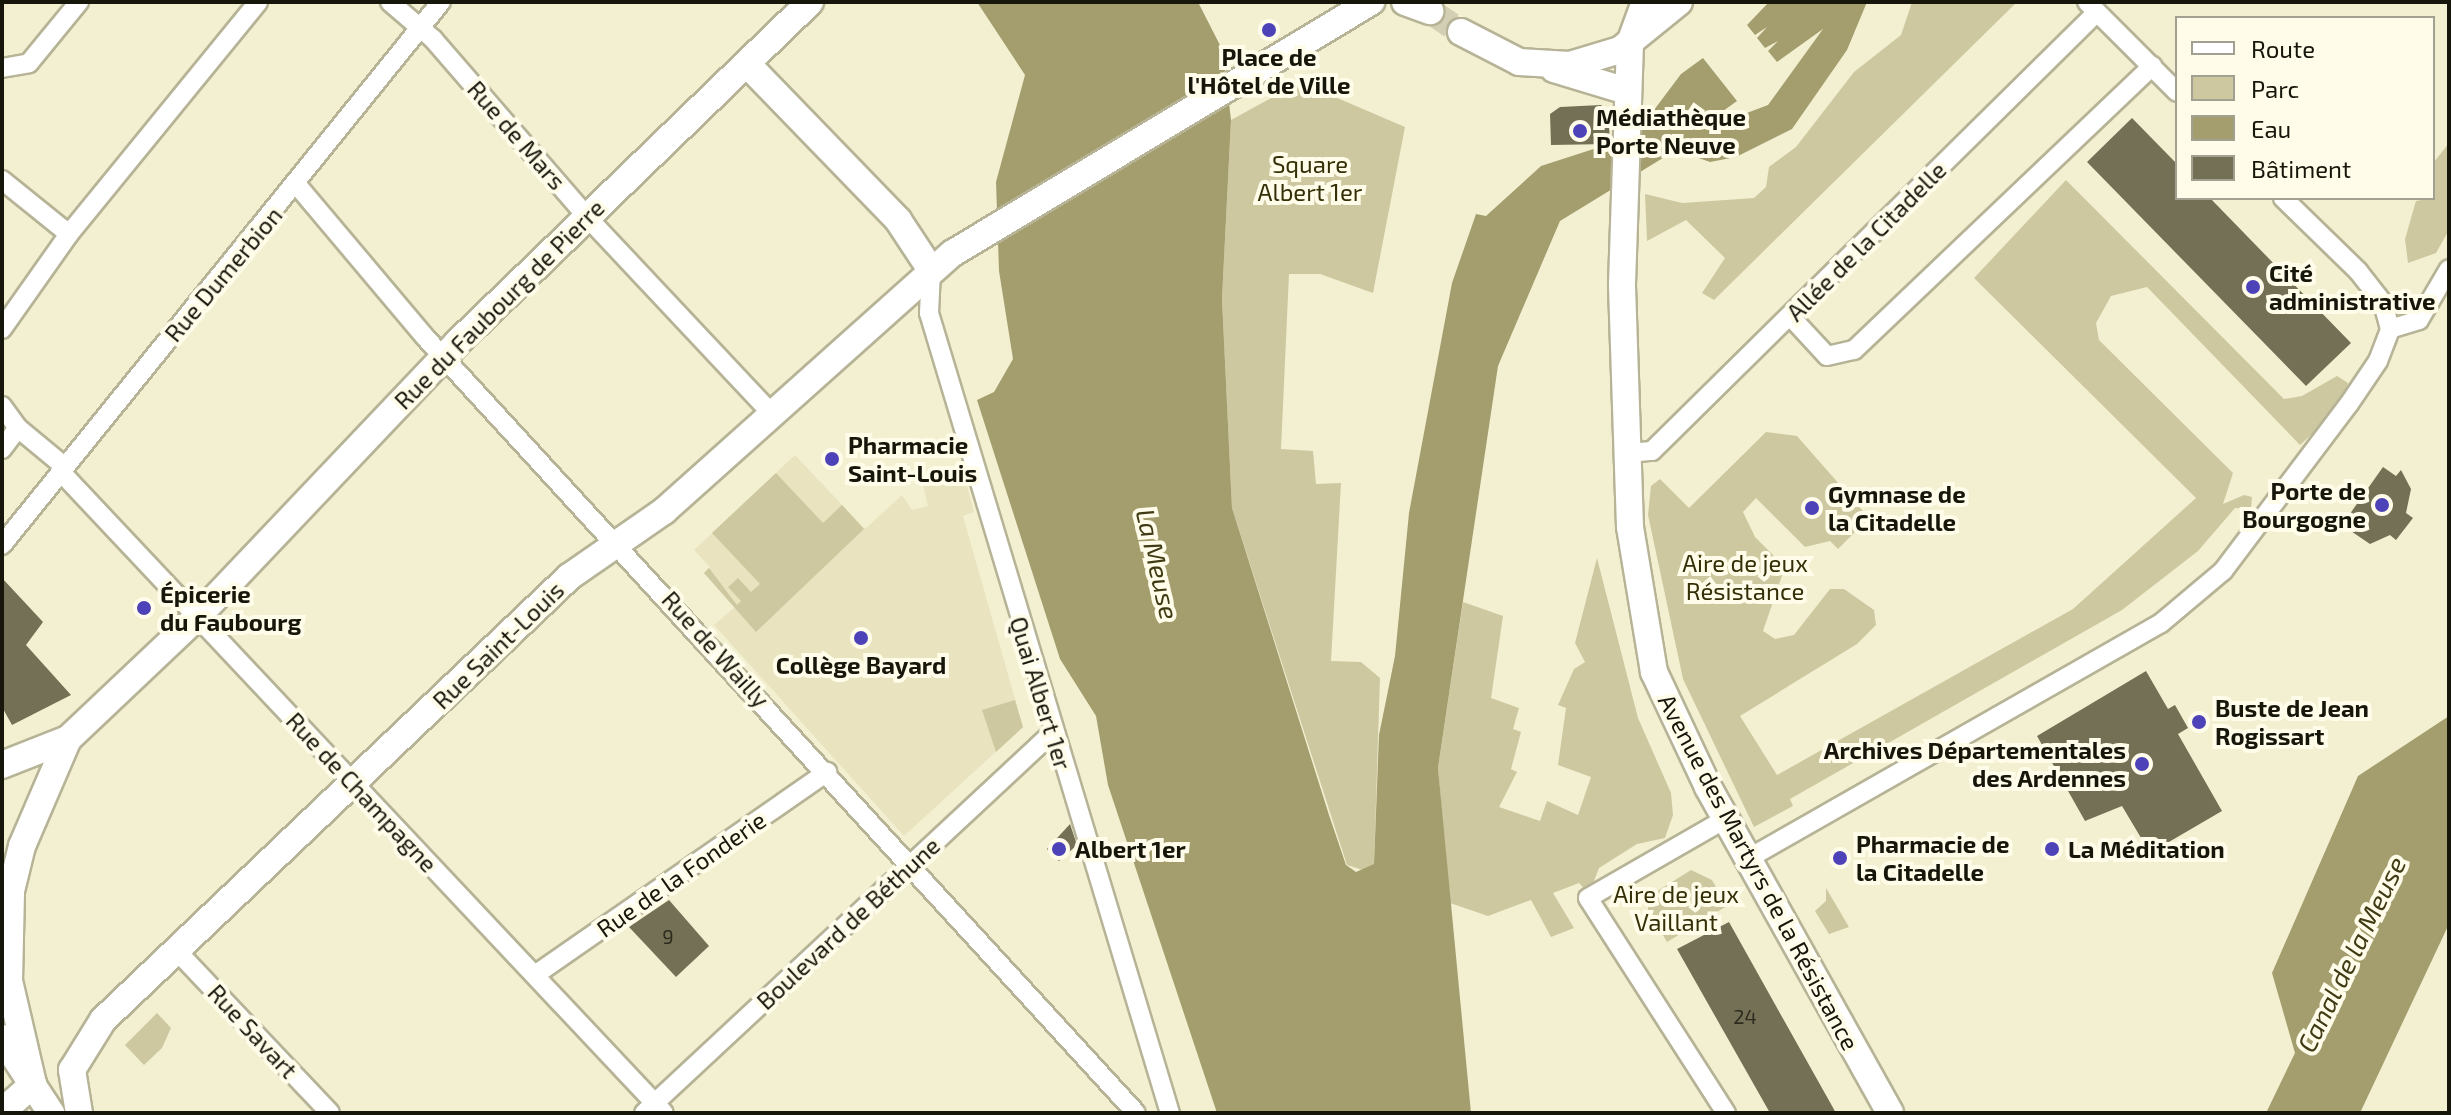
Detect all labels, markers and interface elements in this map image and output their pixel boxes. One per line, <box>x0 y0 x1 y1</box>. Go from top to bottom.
legend <box>2175 16 2435 200</box>
marker: Place de l'Hôtel de Ville <box>1260 21 1278 39</box>
text: Route <box>2251 34 2315 63</box>
place label: Place de l'Hôtel de Ville <box>1187 43 1351 99</box>
text: Parc <box>2251 74 2299 103</box>
street label: Rue de Mars <box>462 75 572 195</box>
place label: Médiathèque Porte Neuve <box>1596 103 1746 159</box>
text: Eau <box>2251 114 2291 143</box>
marker: Médiathèque Porte Neuve <box>1571 122 1589 140</box>
park label: Square Albert 1er <box>1258 150 1362 206</box>
text: Bâtiment <box>2251 154 2351 183</box>
street label: Allée de la Citadelle <box>1780 155 1952 327</box>
street label: Rue du Faubourg de Pierre <box>388 193 610 415</box>
street label: Rue Dumerbion <box>158 201 288 347</box>
place label: Cité administrative <box>2269 259 2436 315</box>
marker: Cité administrative <box>2244 278 2262 296</box>
place label: Pharmacie Saint-Louis <box>848 431 977 487</box>
marker: Pharmacie Saint-Louis <box>823 450 841 468</box>
place label: Porte de Bourgogne <box>2242 477 2366 533</box>
place label: Gymnase de la Citadelle <box>1828 480 1966 536</box>
marker: Porte de Bourgogne <box>2373 496 2391 514</box>
marker: Gymnase de la Citadelle <box>1803 499 1821 517</box>
water label: La Meuse <box>1130 506 1186 622</box>
park label: Aire de jeux Résistance <box>1682 549 1808 605</box>
street label: Rue Saint-Louis <box>427 575 569 715</box>
place label: Épicerie du Faubourg <box>160 580 301 636</box>
street label: Rue de Wailly <box>656 585 776 713</box>
marker: Épicerie du Faubourg <box>135 599 153 617</box>
street label: Quai Albert 1er <box>1004 613 1078 773</box>
marker: Collège Bayard <box>852 629 870 647</box>
place label: Collège Bayard <box>776 651 946 679</box>
street label: Avenue des Martyrs de la Résistance <box>1653 689 1865 1055</box>
place label: Buste de Jean Rogissart <box>2215 694 2370 750</box>
street label: Rue de Champagne <box>281 706 443 878</box>
marker: Buste de Jean Rogissart <box>2190 713 2208 731</box>
place label: Archives Départementales des Ardennes <box>1824 736 2126 792</box>
marker: Archives Départementales des Ardennes <box>2133 755 2151 773</box>
street label: Rue de la Fonderie <box>591 805 771 943</box>
place label: Pharmacie de la Citadelle <box>1856 830 2009 886</box>
street label: Boulevard de Béthune <box>751 831 945 1015</box>
place label: Albert 1er <box>1075 835 1186 863</box>
place label: La Méditation <box>2068 835 2225 863</box>
marker: Albert 1er <box>1050 840 1068 858</box>
marker: La Méditation <box>2043 840 2061 858</box>
marker: Pharmacie de la Citadelle <box>1831 849 1849 867</box>
water label: Canal de la Meuse <box>2290 851 2412 1057</box>
park label: Aire de jeux Vaillant <box>1613 880 1739 936</box>
house number: 9 <box>662 924 674 948</box>
street label: Rue Savart <box>202 978 304 1084</box>
house number: 24 <box>1733 1004 1757 1028</box>

